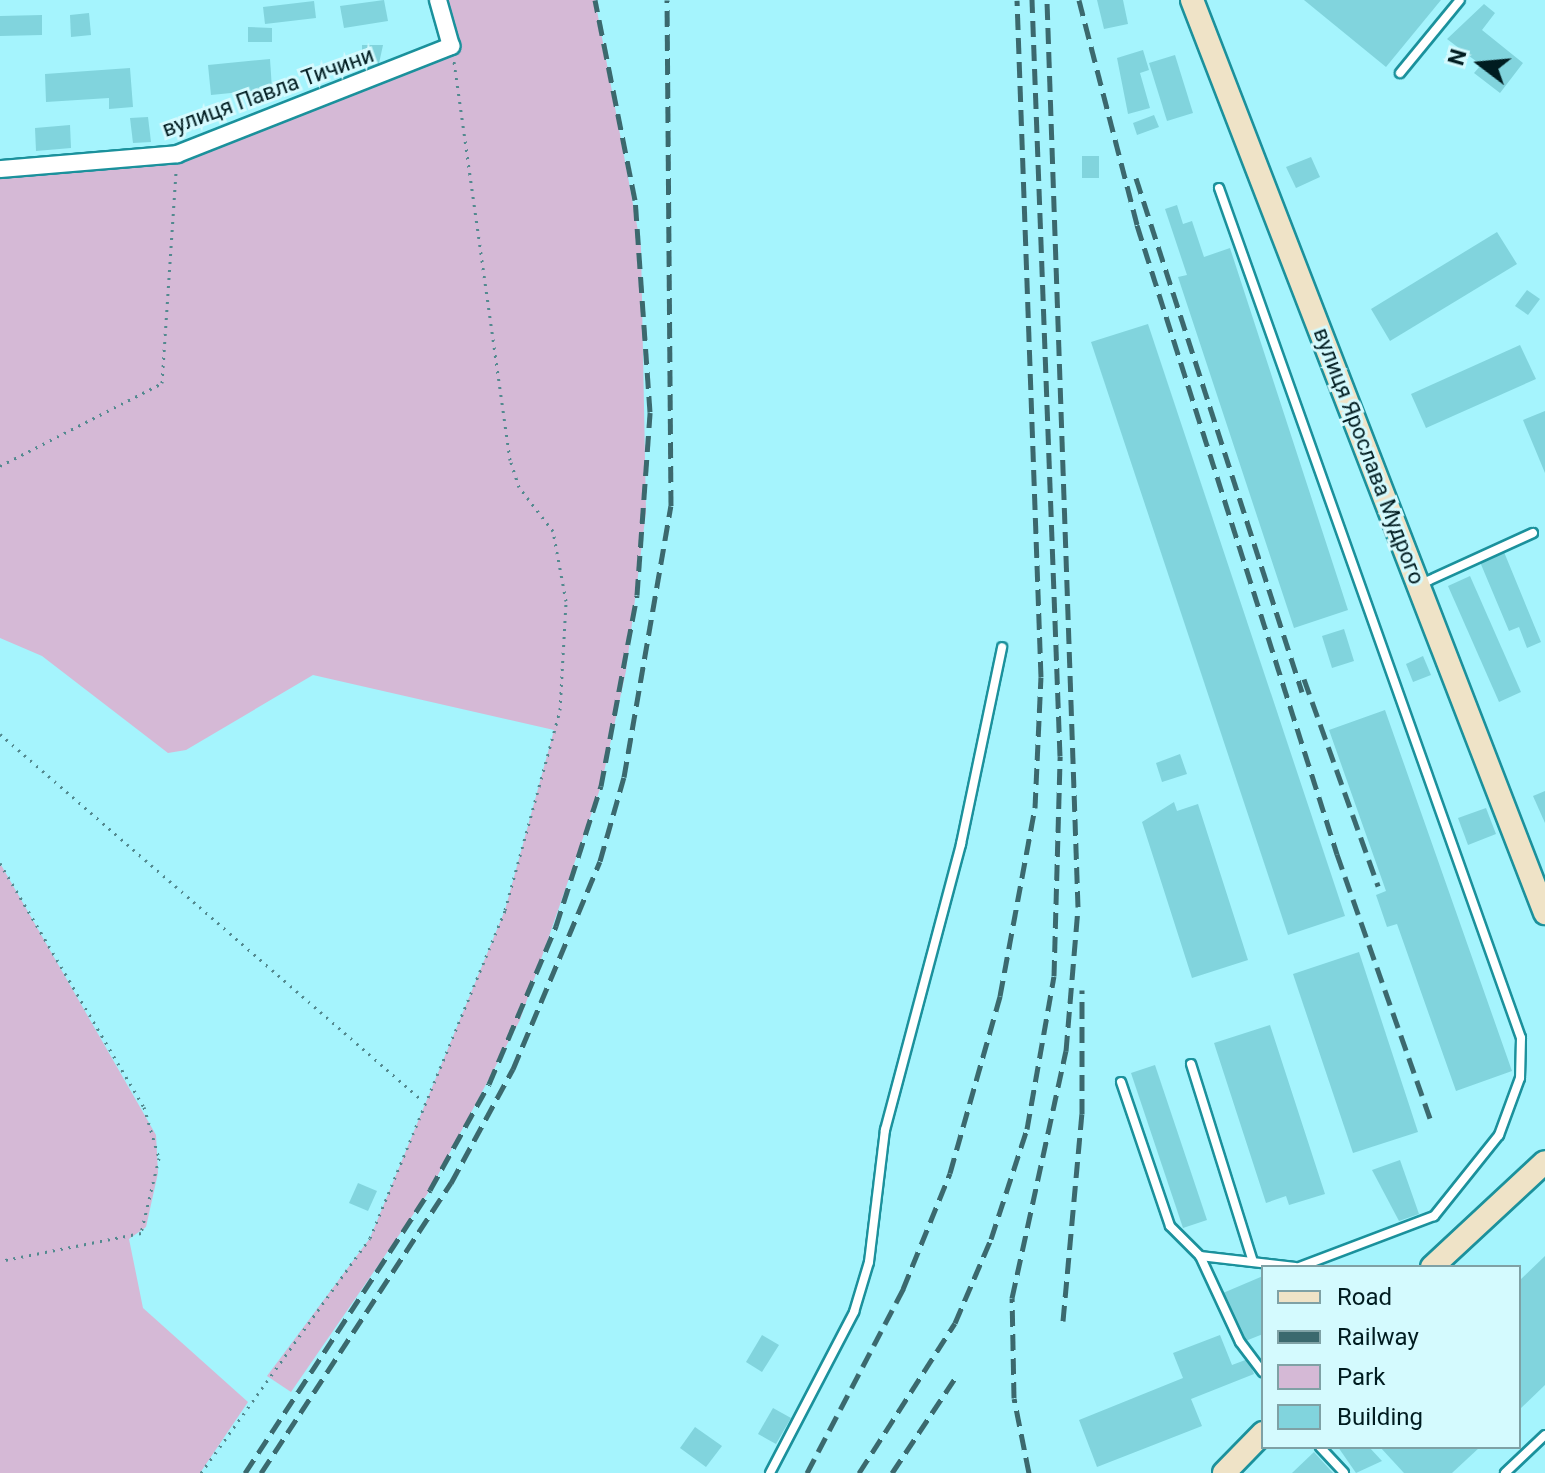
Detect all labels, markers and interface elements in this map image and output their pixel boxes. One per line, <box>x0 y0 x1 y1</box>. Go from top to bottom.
north arrow <box>1441 24 1521 104</box>
street label: вулиця Павла Тичини <box>158 41 378 143</box>
text: N <box>1443 46 1472 68</box>
street label: вулиця Ярослава Мудрого <box>1308 324 1430 588</box>
legend <box>1261 1265 1521 1449</box>
text: Road <box>1337 1283 1392 1311</box>
text: Railway <box>1337 1323 1419 1351</box>
text: Park <box>1337 1363 1385 1391</box>
text: Building <box>1337 1403 1423 1431</box>

